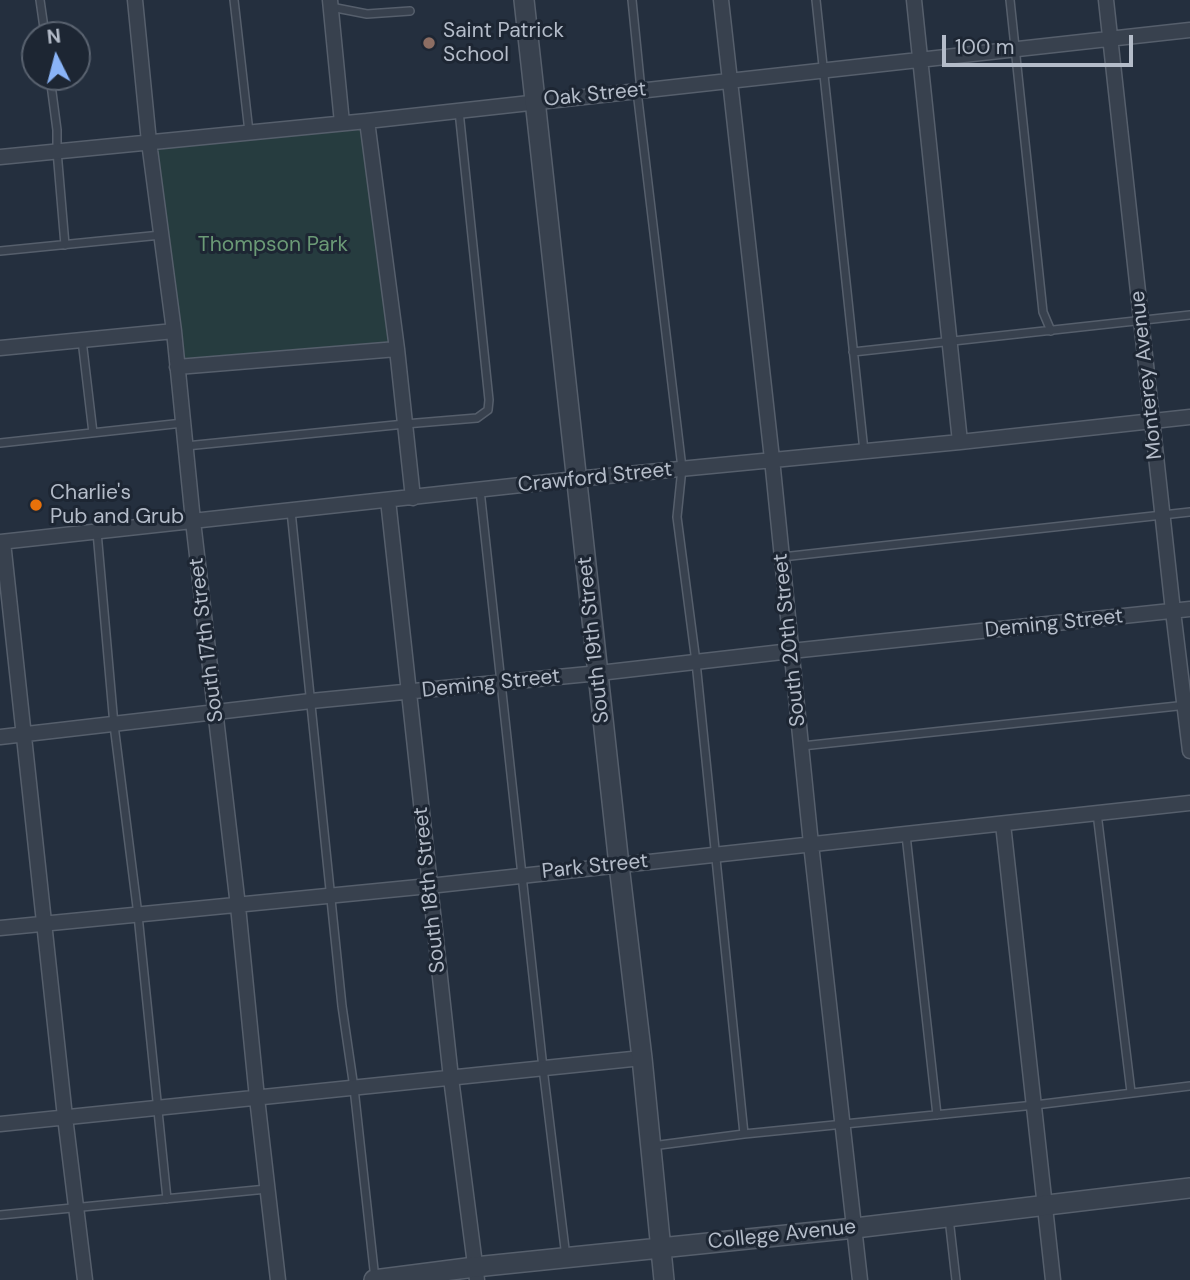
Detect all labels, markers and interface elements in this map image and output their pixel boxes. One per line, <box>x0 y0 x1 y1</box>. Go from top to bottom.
place label: Saint Patrick School <box>443 18 564 68</box>
north arrow <box>21 21 91 91</box>
scale bar <box>945 21 1136 65</box>
text: N <box>46 23 62 50</box>
text: 100 m <box>955 33 1015 61</box>
marker: Saint Patrick School <box>421 35 437 51</box>
street label: Oak Street <box>542 77 648 113</box>
park label: Thompson Park <box>198 232 348 258</box>
street label: Monterey Avenue <box>1126 289 1168 461</box>
street label: Crawford Street <box>517 457 673 499</box>
place label: Charlie's Pub and Grub <box>50 480 184 530</box>
marker: Charlie's Pub and Grub <box>28 497 44 513</box>
street label: South 20th Street <box>768 552 812 728</box>
street label: South 19th Street <box>573 555 615 725</box>
street label: South 17th Street <box>184 556 230 724</box>
street label: Deming Street <box>984 604 1124 644</box>
street label: Deming Street <box>421 664 561 704</box>
street label: South 18th Street <box>409 805 451 975</box>
street label: Park Street <box>541 849 649 885</box>
street label: College Avenue <box>707 1215 857 1255</box>

